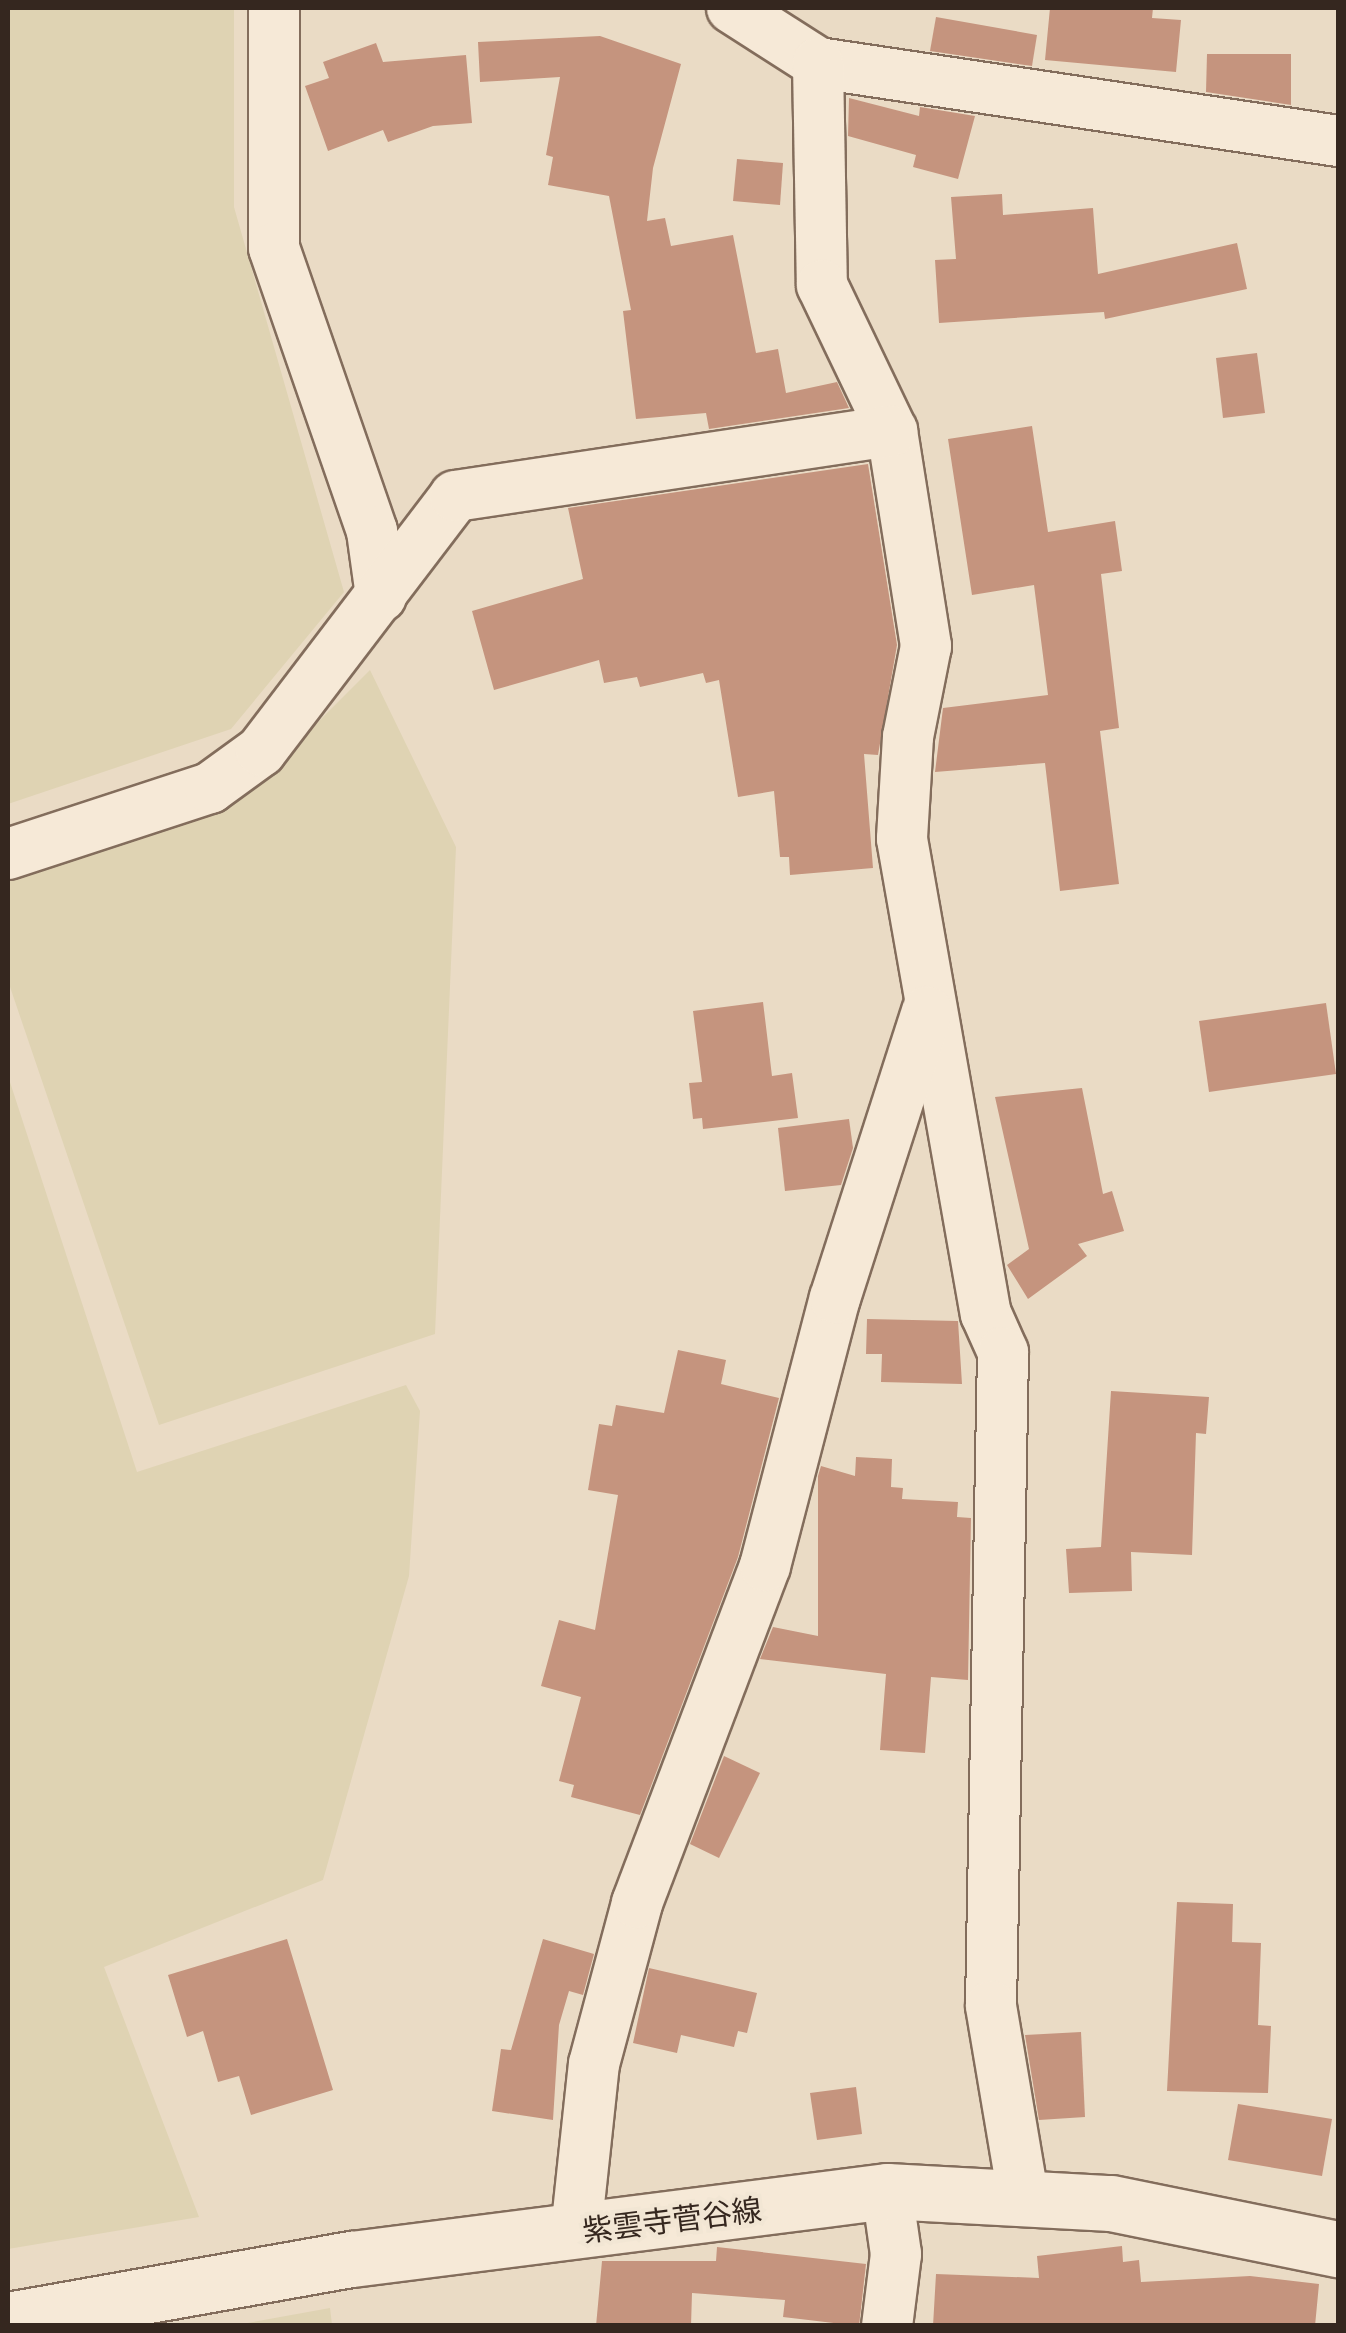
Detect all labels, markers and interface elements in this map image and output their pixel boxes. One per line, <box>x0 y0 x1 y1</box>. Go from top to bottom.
street label: 紫雲寺菅谷線 <box>580 2190 764 2248</box>

